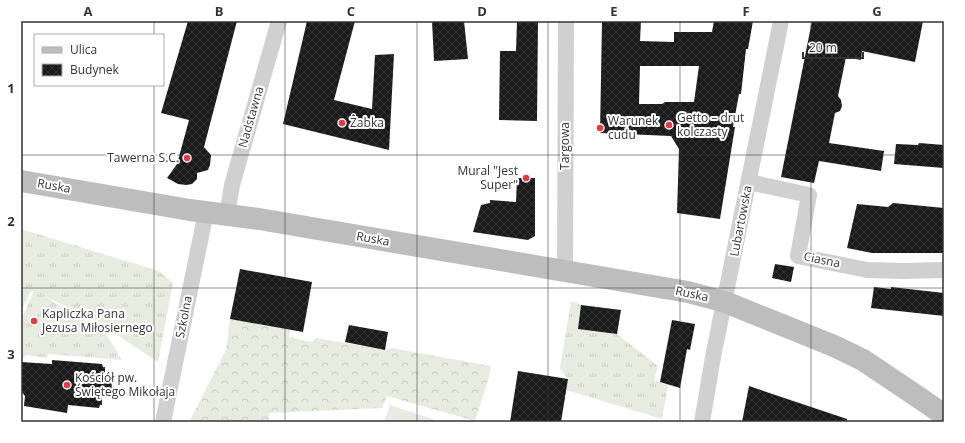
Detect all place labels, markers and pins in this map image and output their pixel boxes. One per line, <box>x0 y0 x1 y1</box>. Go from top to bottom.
place label: Getto – drut kolczasty <box>677 109 744 140</box>
place label: Warunek cudu <box>608 112 659 143</box>
place label: Żabka <box>350 114 384 131</box>
marker: Żabka <box>337 118 347 128</box>
marker: Getto – drut kolczasty <box>664 120 674 130</box>
marker: Warunek cudu <box>595 123 605 133</box>
place label: Tawerna S.C. <box>107 149 179 166</box>
marker: Tawerna S.C. <box>182 153 192 163</box>
place label: Mural "Jest Super" <box>457 162 518 193</box>
marker: Mural "Jest Super" <box>521 173 531 183</box>
place label: Kapliczka Pana Jezusa Miłosiernego <box>41 305 153 336</box>
marker: Kapliczka Pana Jezusa Miłosiernego <box>29 316 39 326</box>
place label: Kościół pw. Świętego Mikołaja <box>75 369 175 400</box>
marker: Kościół pw. Świętego Mikołaja <box>62 380 72 390</box>

